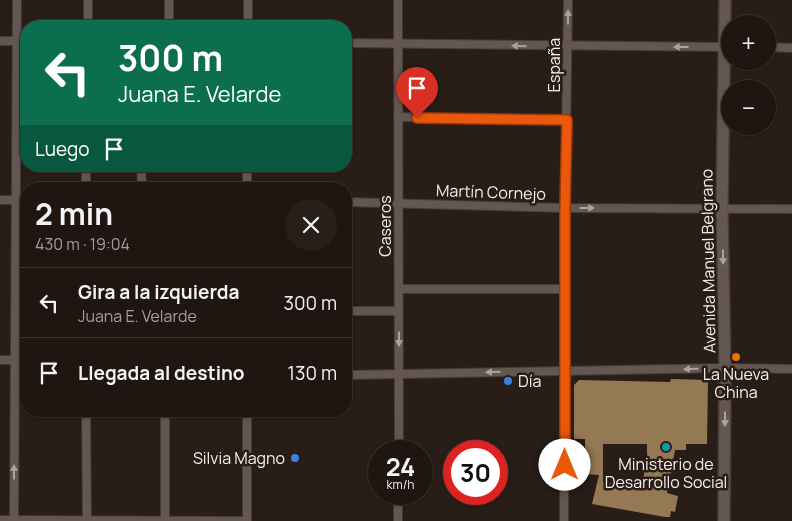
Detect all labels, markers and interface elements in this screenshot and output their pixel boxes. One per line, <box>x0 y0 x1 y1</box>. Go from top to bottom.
one-way arrow <box>564 9 572 25</box>
map controls <box>721 15 776 135</box>
button: + <box>721 15 776 70</box>
text: 300 m <box>118 34 223 82</box>
street label: España <box>543 38 565 92</box>
icon: left <box>35 40 100 105</box>
one-way arrow <box>511 41 527 49</box>
one-way arrow <box>673 43 689 51</box>
pin <box>396 67 438 118</box>
icon: arrive <box>403 74 431 102</box>
text: Juana E. Velarde <box>118 79 281 109</box>
button: − <box>721 80 776 135</box>
icon: arrive <box>100 135 128 163</box>
text: Luego <box>35 136 90 162</box>
street label: Avenida Manuel Belgrano <box>695 169 721 353</box>
street label: Martín Cornejo <box>436 179 546 205</box>
text: 2 min <box>35 193 113 234</box>
street label: Caseros <box>374 195 396 257</box>
button: close <box>285 199 337 251</box>
one-way arrow <box>579 204 595 212</box>
text: 430 m · 19:04 <box>35 233 130 255</box>
one-way arrow <box>719 249 727 265</box>
text: Gira a la izquierda <box>78 279 239 305</box>
icon: left <box>35 289 63 317</box>
text: 300 m <box>283 290 337 316</box>
text: Juana E. Velarde <box>78 305 197 327</box>
one-way arrow <box>395 331 403 347</box>
marker: La Nueva China <box>730 351 742 363</box>
icon: arrive <box>35 359 63 387</box>
text: Llegada al destino <box>78 360 245 386</box>
text: 130 m <box>288 360 337 386</box>
place label: La Nueva China <box>703 363 769 403</box>
one-way arrow <box>683 365 699 373</box>
one-way arrow <box>485 368 501 376</box>
place label: Día <box>518 370 541 392</box>
marker: Día <box>502 375 514 387</box>
one-way arrow <box>721 411 729 427</box>
position arrow <box>538 438 590 490</box>
speed limit sign: 30 <box>443 440 508 505</box>
marker: Ministerio de Desarrollo Social <box>660 441 672 453</box>
place label: Silvia Magno <box>193 447 285 469</box>
text: 24 <box>386 449 415 484</box>
marker: Silvia Magno <box>289 452 301 464</box>
place label: Ministerio de Desarrollo Social <box>605 453 727 493</box>
one-way arrow <box>10 464 18 480</box>
text: km/h <box>387 476 414 493</box>

